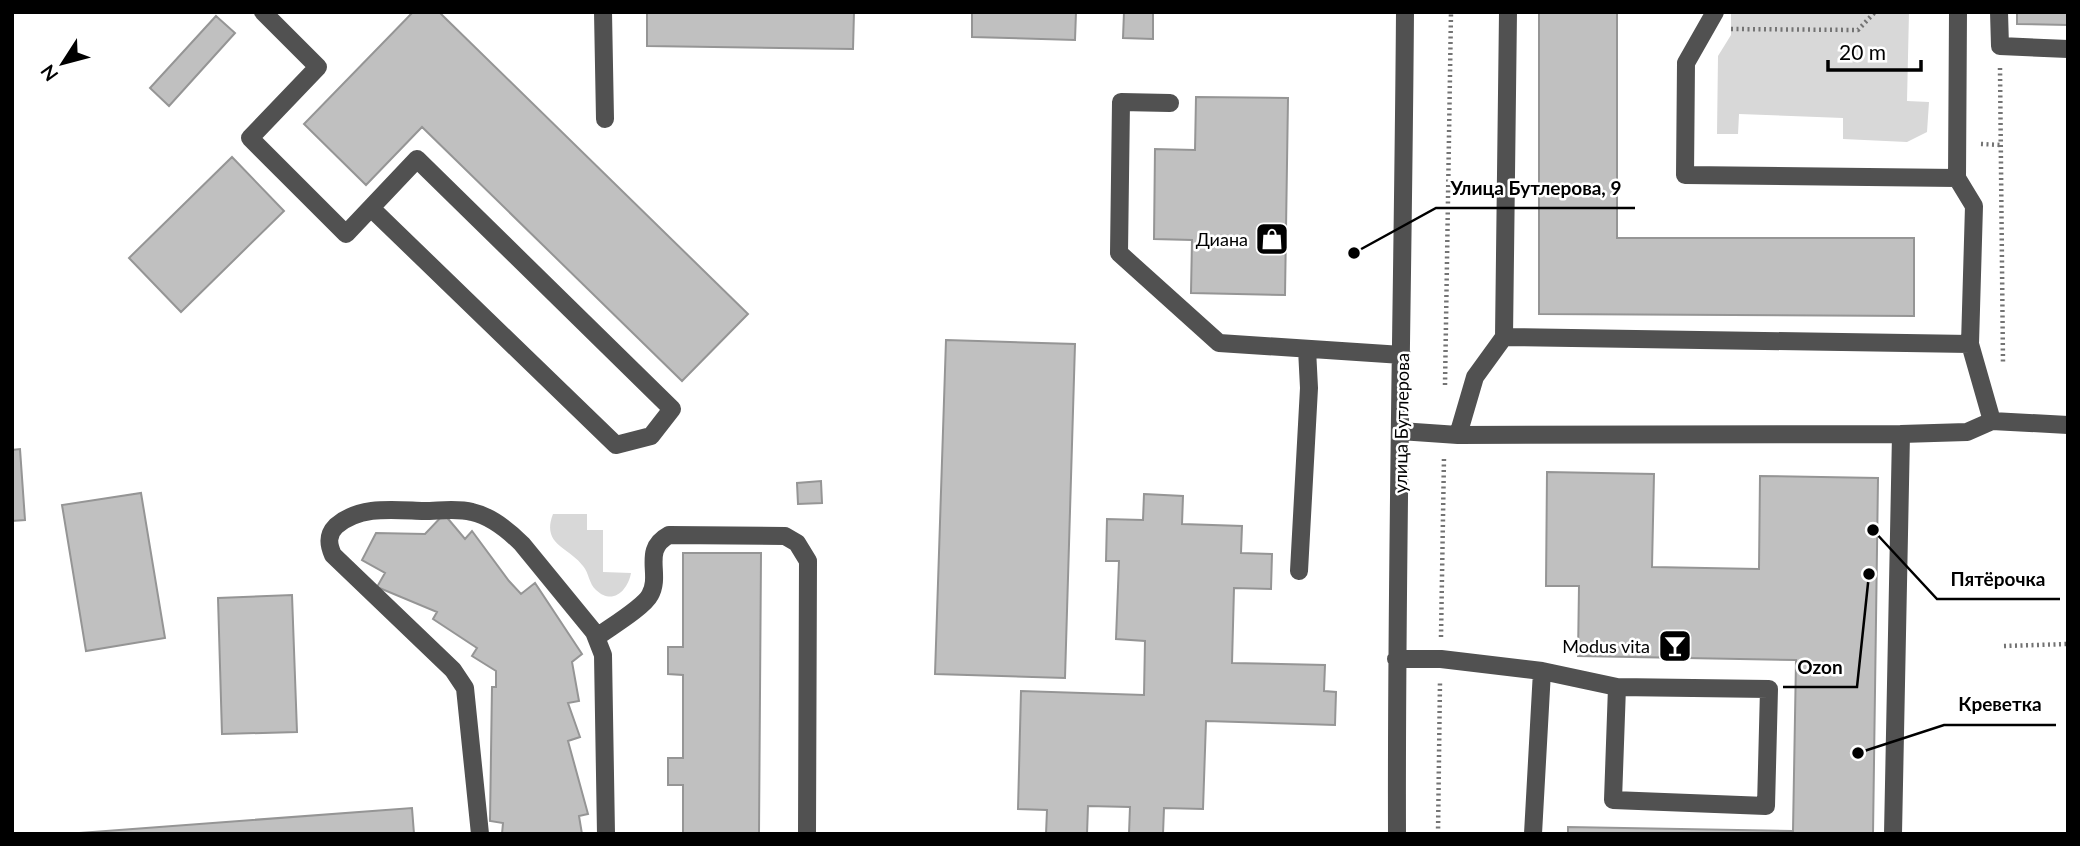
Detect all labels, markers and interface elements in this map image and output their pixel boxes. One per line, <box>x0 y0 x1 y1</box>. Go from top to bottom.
north arrow <box>28 28 98 98</box>
scale bar <box>1828 28 1921 72</box>
text: 20 m <box>1839 39 1886 64</box>
text: N <box>35 61 62 86</box>
callout: Улица Бутлерова, 9 <box>1436 168 1635 208</box>
text: Улица Бутлерова, 9 <box>1450 176 1621 199</box>
shop icon: Диана <box>1253 220 1291 258</box>
place label: Диана <box>1196 228 1248 250</box>
street label: улица Бутлерова <box>1389 353 1413 493</box>
callout: Пятёрочка <box>1937 559 2060 599</box>
text: Пятёрочка <box>1951 567 2045 590</box>
bar icon: Modus vita <box>1656 627 1694 665</box>
place label: Modus vita <box>1562 635 1650 657</box>
callout: Ozon <box>1783 647 1857 687</box>
text: Ozon <box>1797 655 1843 678</box>
callout: Креветка <box>1944 685 2056 725</box>
text: Креветка <box>1958 692 2042 715</box>

